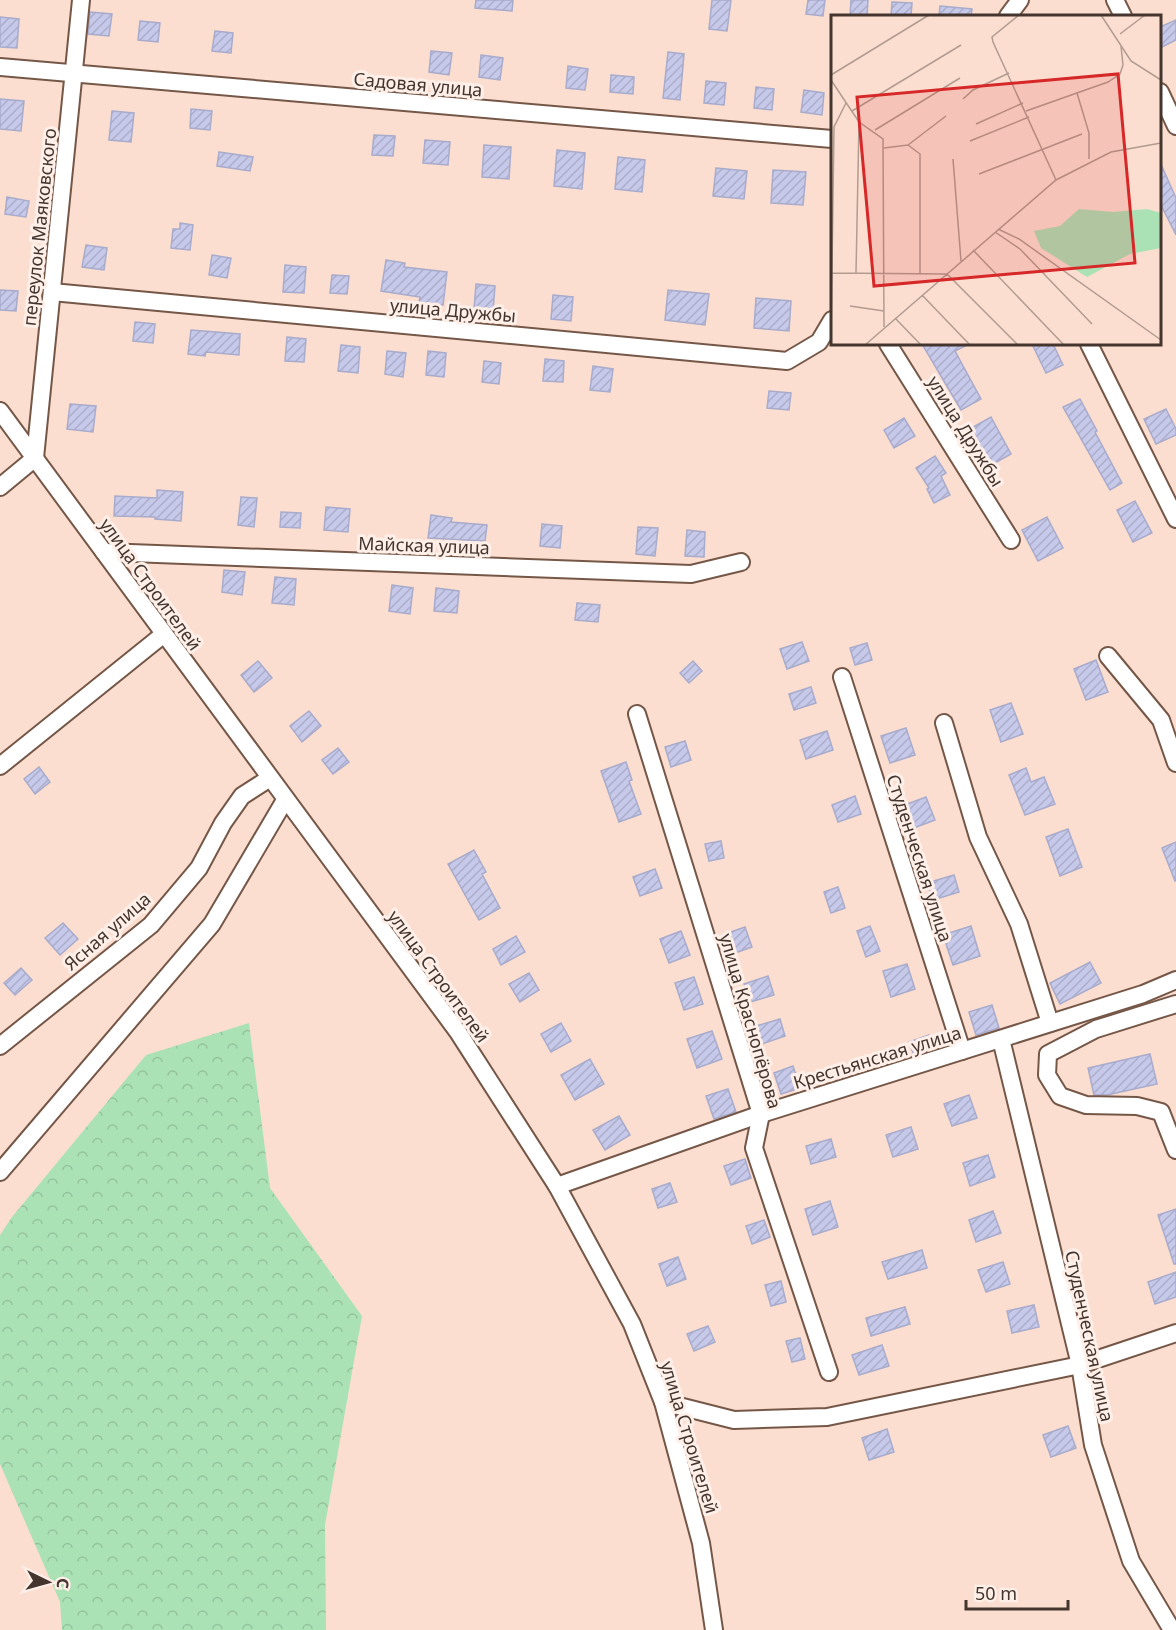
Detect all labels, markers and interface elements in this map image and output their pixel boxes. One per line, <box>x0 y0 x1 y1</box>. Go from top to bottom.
inset map <box>831 15 1161 345</box>
street label: Садовая улица <box>352 66 484 102</box>
street label: переулок Маяковского <box>17 127 61 327</box>
street label: улица Дружбы <box>389 293 517 327</box>
street label: улица Дружбы <box>922 371 1010 491</box>
street label: улица Строителей <box>95 513 207 655</box>
street label: Майская улица <box>358 531 490 559</box>
street label: Студенческая улица <box>882 771 958 945</box>
street label: Ясная улица <box>59 887 155 975</box>
street label: улица Строителей <box>383 905 495 1047</box>
street label: улица Краснопёрова <box>714 931 788 1111</box>
street label: Крестьянская улица <box>790 1020 964 1094</box>
street label: Студенческая улица <box>1060 1248 1120 1424</box>
street label: улица Строителей <box>655 1358 725 1516</box>
north arrow <box>18 1552 78 1612</box>
scale bar <box>966 1573 1068 1611</box>
text: С <box>52 1577 74 1589</box>
text: 50 m <box>975 1581 1017 1605</box>

